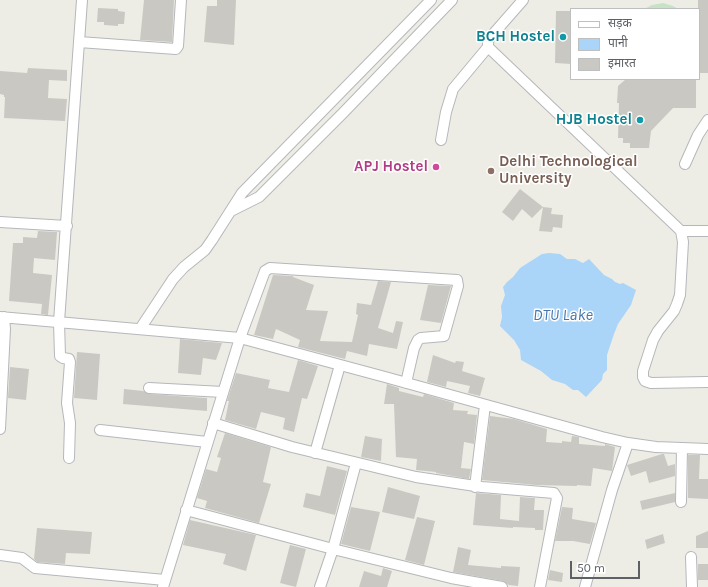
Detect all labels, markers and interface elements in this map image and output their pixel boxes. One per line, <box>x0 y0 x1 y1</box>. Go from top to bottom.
legend <box>570 8 700 80</box>
text: सड़क <box>608 16 632 30</box>
place label: BCH Hostel <box>476 28 555 46</box>
marker: BCH Hostel <box>558 32 568 42</box>
text: पानी <box>608 36 628 50</box>
text: इमारत <box>608 56 636 70</box>
place label: HJB Hostel <box>556 111 632 129</box>
marker: HJB Hostel <box>635 115 645 125</box>
place label: Delhi Technological University <box>499 153 638 188</box>
place label: APJ Hostel <box>354 158 428 176</box>
marker: APJ Hostel <box>431 162 441 172</box>
marker: Delhi Technological University <box>486 166 496 176</box>
water label: DTU Lake <box>533 305 593 325</box>
scale bar <box>572 553 642 579</box>
text: 50 m <box>577 561 605 575</box>

